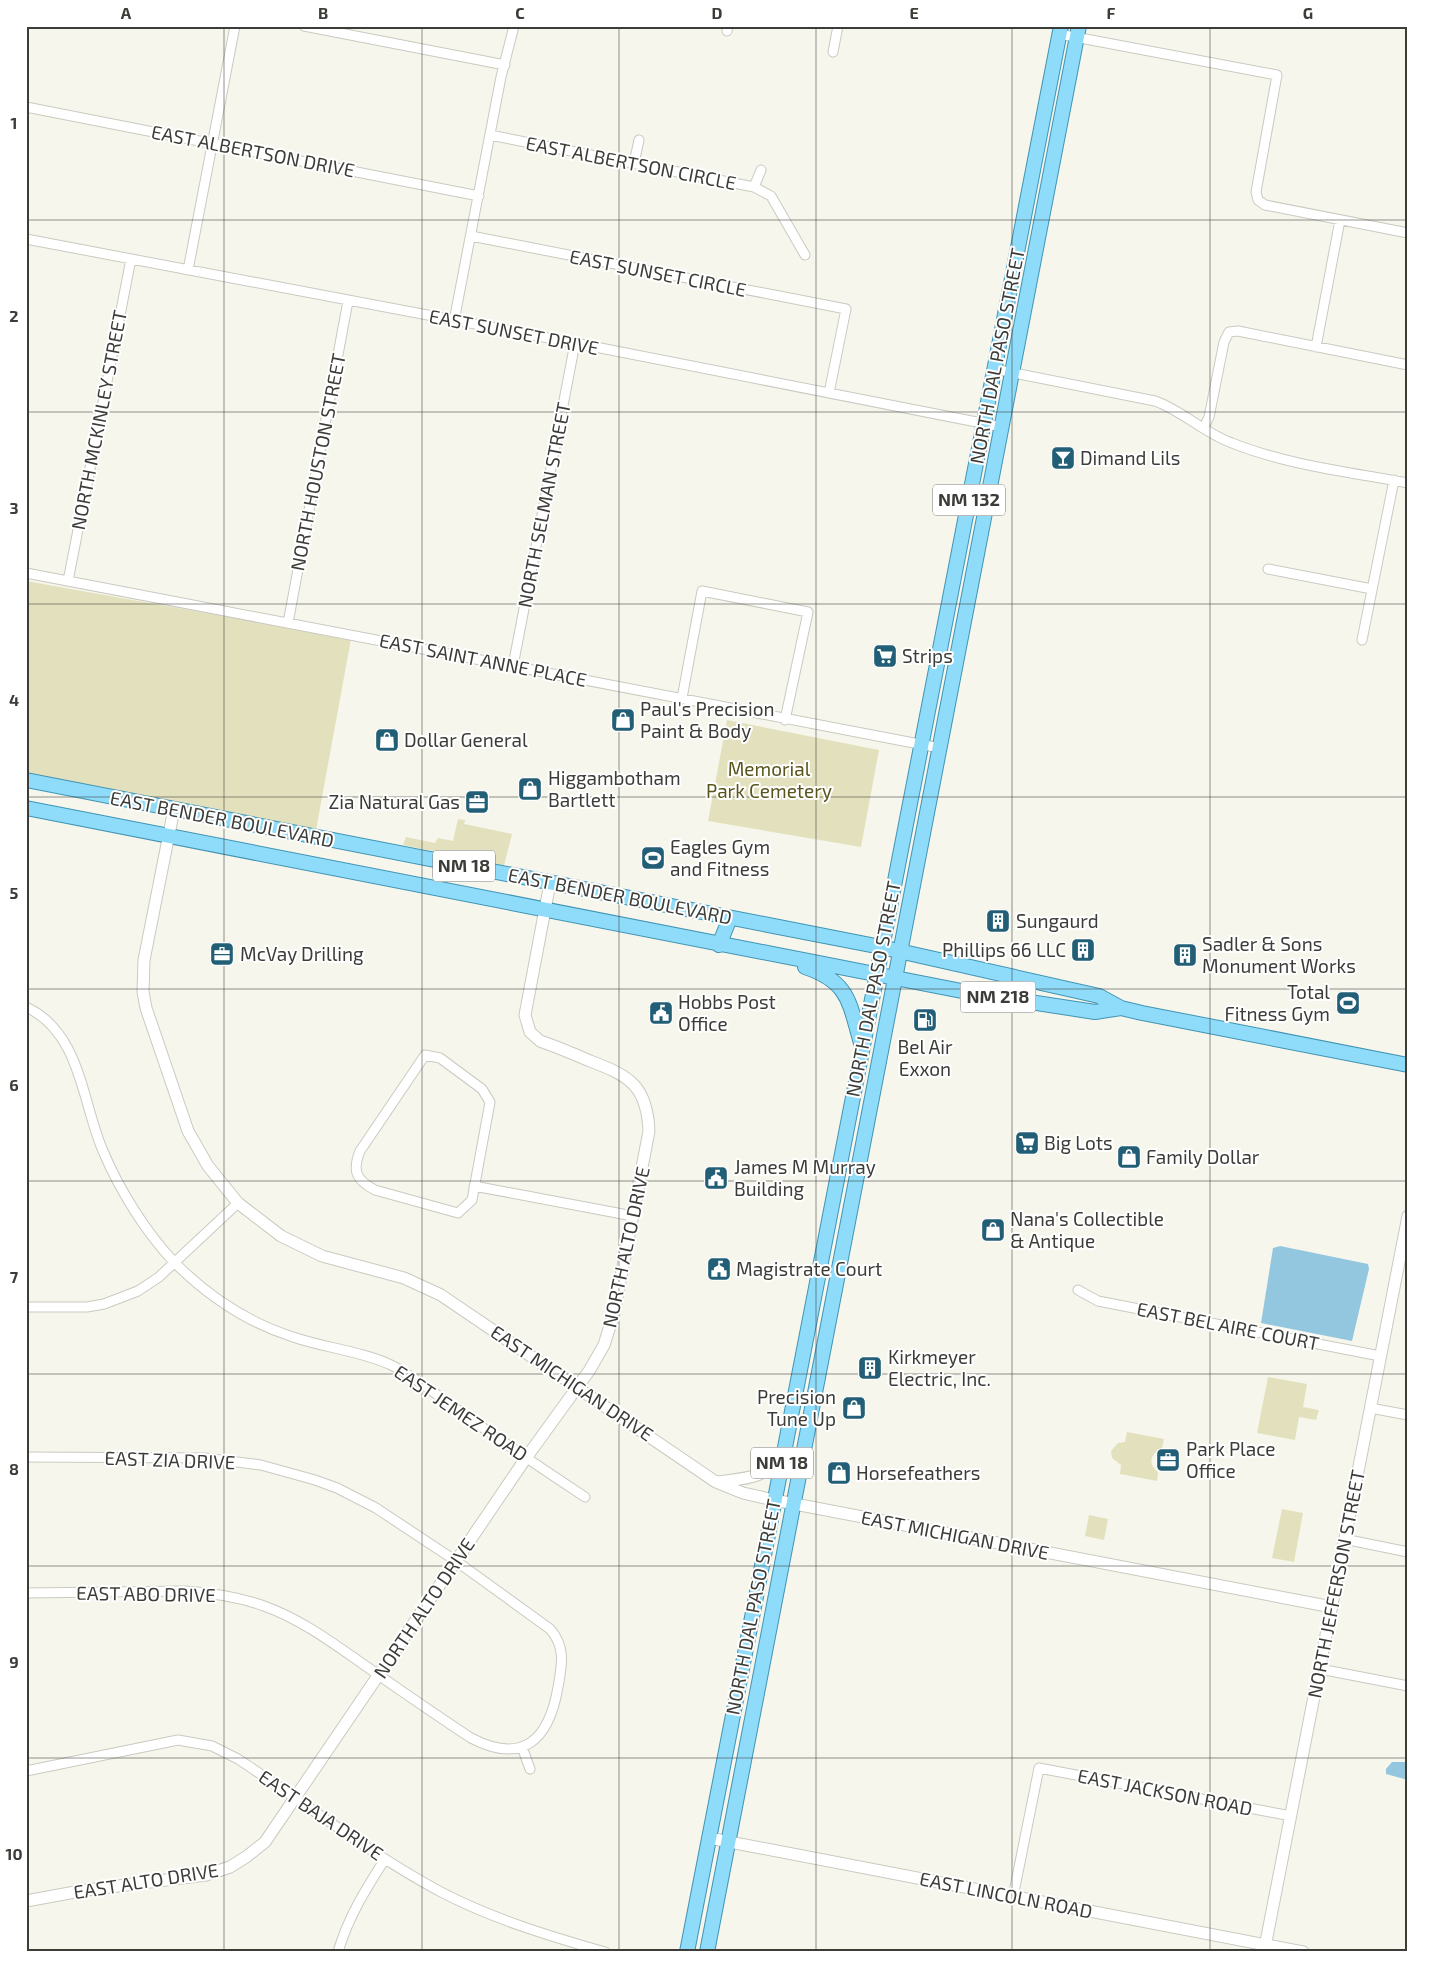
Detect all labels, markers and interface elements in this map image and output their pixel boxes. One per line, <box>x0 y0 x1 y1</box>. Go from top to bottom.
text: A <box>121 3 132 22</box>
text: B <box>318 3 328 22</box>
text: C <box>515 3 525 22</box>
text: D <box>712 3 723 22</box>
text: E <box>909 3 919 22</box>
text: F <box>1107 3 1116 22</box>
text: G <box>1303 3 1313 22</box>
text: 1 <box>11 113 17 132</box>
street label: EAST ALBERTSON DRIVE <box>149 120 357 182</box>
street label: EAST ALBERTSON CIRCLE <box>524 131 738 194</box>
street label: EAST SUNSET CIRCLE <box>568 244 748 301</box>
street label: NORTH DAL PASO STREET <box>964 246 1029 466</box>
street label: EAST SUNSET DRIVE <box>427 304 601 359</box>
text: 2 <box>9 306 19 325</box>
street label: NORTH MCKINLEY STREET <box>66 308 131 532</box>
street label: NORTH HOUSTON STREET <box>285 351 350 573</box>
street label: NORTH SELMAN STREET <box>512 400 575 609</box>
bar icon: Dimand Lils <box>1050 445 1076 471</box>
place label: Dimand Lils <box>1080 446 1180 469</box>
road number: NM 132 <box>933 484 1005 516</box>
text: 3 <box>9 498 19 517</box>
street label: EAST SAINT ANNE PLACE <box>377 628 589 691</box>
supermarket icon: Strips <box>872 643 898 669</box>
place label: Strips <box>902 644 953 667</box>
text: 4 <box>9 690 19 709</box>
place label: Paul's Precision Paint & Body <box>640 697 775 742</box>
shop icon: Paul's Precision Paint & Body <box>610 707 636 733</box>
shop icon: Dollar General <box>374 727 400 753</box>
place label: Dollar General <box>404 728 528 751</box>
park label: Memorial Park Cemetery <box>706 757 832 802</box>
place label: Higgambotham Bartlett <box>548 766 681 811</box>
shop icon: Higgambotham Bartlett <box>517 776 543 802</box>
street label: EAST BENDER BOULEVARD <box>108 786 336 852</box>
office icon: Zia Natural Gas <box>464 789 490 815</box>
place label: Zia Natural Gas <box>329 790 460 813</box>
place label: Eagles Gym and Fitness <box>670 835 770 880</box>
sports icon: Eagles Gym and Fitness <box>640 845 666 871</box>
road number: NM 18 <box>433 850 495 881</box>
street label: EAST BENDER BOULEVARD <box>506 863 734 929</box>
street label: NORTH DAL PASO STREET <box>840 879 905 1099</box>
text: 5 <box>10 883 19 902</box>
building icon: Sungaurd <box>985 908 1011 934</box>
place label: Sungaurd <box>1016 909 1099 932</box>
place label: Sadler & Sons Monument Works <box>1202 932 1356 977</box>
building icon: Phillips 66 LLC <box>1070 937 1096 963</box>
place label: Phillips 66 LLC <box>942 938 1066 961</box>
office icon: McVay Drilling <box>209 941 235 967</box>
place label: McVay Drilling <box>240 942 364 965</box>
building icon: Sadler & Sons Monument Works <box>1172 942 1198 968</box>
place label: Total Fitness Gym <box>1224 980 1330 1025</box>
road number: NM 218 <box>960 982 1036 1012</box>
place label: Hobbs Post Office <box>678 990 776 1035</box>
sports icon: Total Fitness Gym <box>1335 990 1361 1016</box>
public building icon: Hobbs Post Office <box>648 1000 674 1026</box>
fuel station icon: Bel Air Exxon <box>912 1007 938 1033</box>
place label: Bel Air Exxon <box>897 1035 953 1080</box>
text: 6 <box>9 1075 19 1094</box>
supermarket icon: Big Lots <box>1014 1130 1040 1156</box>
place label: Big Lots <box>1044 1131 1113 1154</box>
shop icon: Family Dollar <box>1116 1144 1142 1170</box>
place label: Family Dollar <box>1146 1145 1260 1168</box>
place label: James M Murray Building <box>734 1155 876 1200</box>
street label: NORTH ALTO DRIVE <box>597 1164 654 1330</box>
public building icon: James M Murray Building <box>703 1165 729 1191</box>
place label: Nana's Collectible & Antique <box>1010 1207 1164 1252</box>
shop icon: Nana's Collectible & Antique <box>980 1217 1006 1243</box>
public building icon: Magistrate Court <box>706 1256 732 1282</box>
place label: Magistrate Court <box>736 1257 882 1280</box>
text: 7 <box>10 1267 19 1286</box>
street label: EAST BEL AIRE COURT <box>1135 1297 1321 1354</box>
street label: EAST MICHIGAN DRIVE <box>487 1320 658 1446</box>
place label: Kirkmeyer Electric, Inc. <box>888 1345 991 1390</box>
building icon: Kirkmeyer Electric, Inc. <box>857 1355 883 1381</box>
street label: EAST JEMEZ ROAD <box>390 1360 532 1466</box>
place label: Precision Tune Up <box>757 1385 836 1430</box>
shop icon: Precision Tune Up <box>841 1395 867 1421</box>
place label: Park Place Office <box>1186 1437 1276 1482</box>
street label: EAST ZIA DRIVE <box>104 1446 236 1473</box>
office icon: Park Place Office <box>1155 1447 1181 1473</box>
road number: NM 18 <box>751 1448 813 1479</box>
text: 8 <box>9 1459 19 1478</box>
shop icon: Horsefeathers <box>826 1460 852 1486</box>
place label: Horsefeathers <box>856 1461 980 1484</box>
street label: NORTH JEFFERSON STREET <box>1302 1468 1369 1700</box>
street label: NORTH DAL PASO STREET <box>720 1497 785 1717</box>
street label: EAST MICHIGAN DRIVE <box>859 1505 1051 1564</box>
street label: NORTH ALTO DRIVE <box>368 1533 479 1682</box>
street label: EAST ABO DRIVE <box>76 1581 216 1606</box>
text: 9 <box>9 1652 19 1671</box>
street label: EAST JACKSON ROAD <box>1076 1763 1254 1820</box>
street label: EAST BAJA DRIVE <box>255 1764 388 1865</box>
text: 10 <box>5 1844 23 1863</box>
street label: EAST ALTO DRIVE <box>72 1858 220 1903</box>
street label: EAST LINCOLN ROAD <box>918 1866 1094 1923</box>

